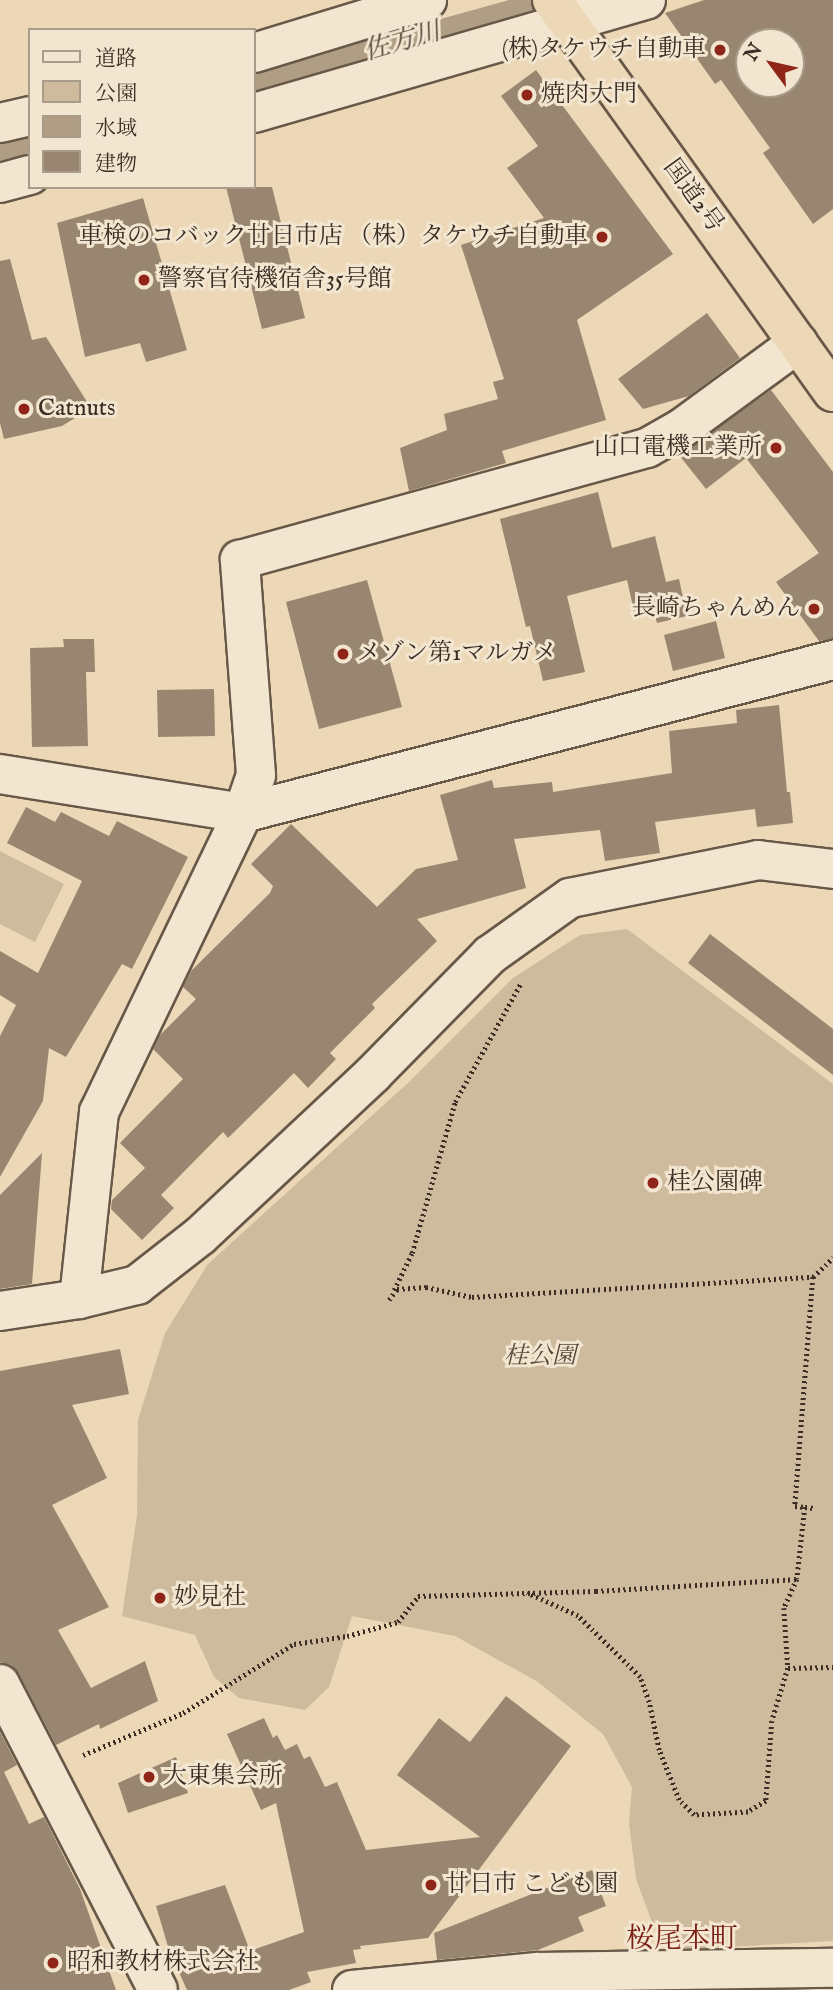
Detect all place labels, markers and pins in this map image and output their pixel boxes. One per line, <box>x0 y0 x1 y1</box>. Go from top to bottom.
place label: (株)タケウチ自動車 <box>502 36 706 64</box>
marker: (株)タケウチ自動車 <box>712 42 728 58</box>
place label: 焼肉大門 <box>541 81 637 109</box>
marker: 焼肉大門 <box>519 87 535 103</box>
place label: 車検のコバック廿日市店 （株）タケウチ自動車 <box>79 223 588 251</box>
marker: 車検のコバック廿日市店 （株）タケウチ自動車 <box>594 229 610 245</box>
place label: 警察官待機宿舎35号館 <box>158 266 392 294</box>
marker: 警察官待機宿舎35号館 <box>136 272 152 288</box>
place label: Catnuts <box>38 395 116 423</box>
marker: Catnuts <box>16 401 32 417</box>
place label: 山口電機工業所 <box>594 434 762 462</box>
marker: 山口電機工業所 <box>768 440 784 456</box>
place label: 長崎ちゃんめん <box>632 595 800 623</box>
marker: 長崎ちゃんめん <box>806 601 822 617</box>
place label: メゾン第1マルガメ <box>357 640 558 668</box>
marker: メゾン第1マルガメ <box>335 646 351 662</box>
place label: 桂公園碑 <box>667 1169 763 1197</box>
marker: 桂公園碑 <box>645 1175 661 1191</box>
place label: 妙見社 <box>174 1584 246 1612</box>
marker: 妙見社 <box>152 1590 168 1606</box>
place label: 大東集会所 <box>163 1763 283 1791</box>
marker: 大東集会所 <box>141 1769 157 1785</box>
place label: 廿日市 こども園 <box>445 1871 618 1899</box>
marker: 廿日市 こども園 <box>423 1877 439 1893</box>
place label: 昭和教材株式会社 <box>67 1949 259 1977</box>
marker: 昭和教材株式会社 <box>45 1955 61 1971</box>

